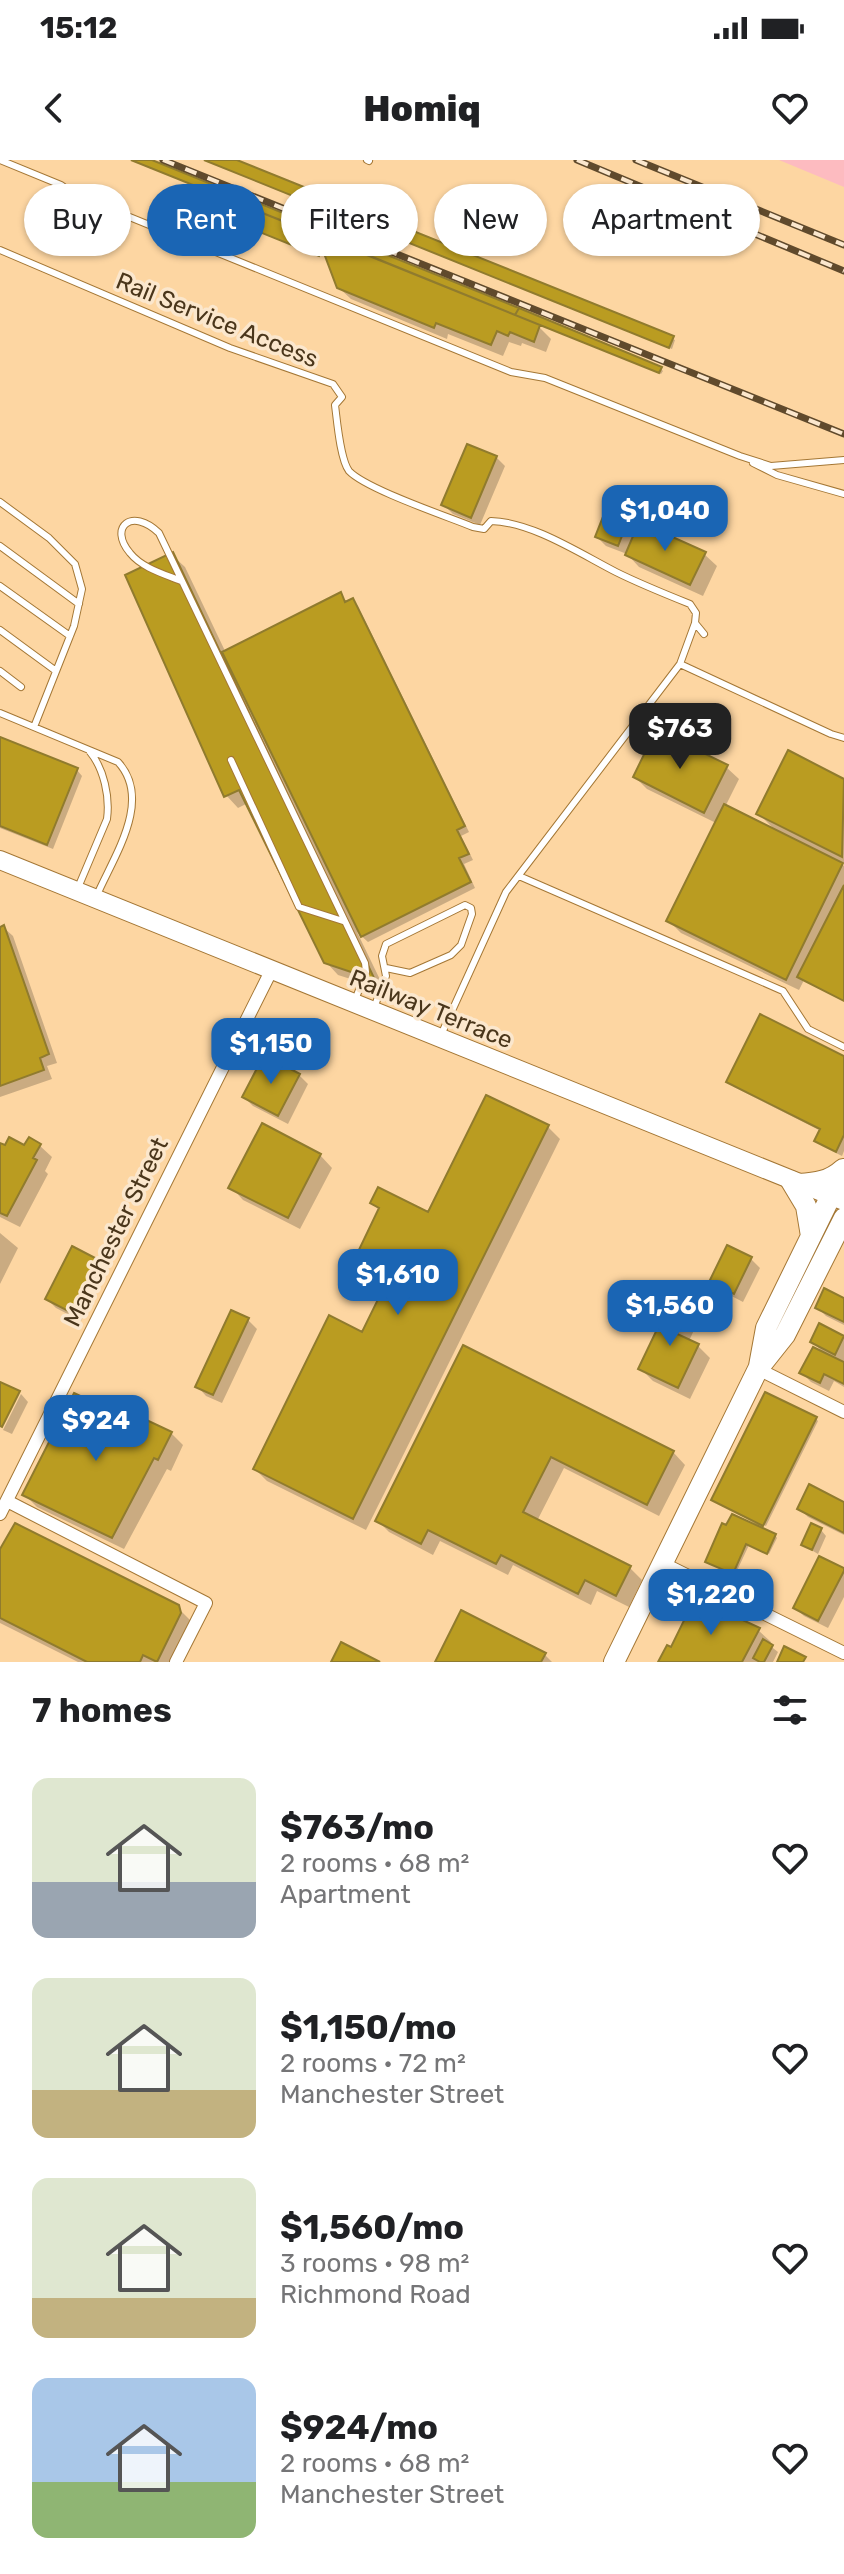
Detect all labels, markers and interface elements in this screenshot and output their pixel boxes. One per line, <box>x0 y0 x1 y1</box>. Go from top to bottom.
text: 15:12 <box>40 10 117 46</box>
icon: back <box>32 86 76 130</box>
icon: heart <box>768 86 812 130</box>
text: Homiq <box>363 87 481 130</box>
chip: Buy <box>24 184 131 256</box>
chip: Rent <box>147 184 265 256</box>
chip: Filters <box>281 184 418 256</box>
chip: New <box>434 184 547 256</box>
chip: Apartment <box>563 184 760 256</box>
street label: Rail Service Access <box>112 267 322 373</box>
pin: $1,040 <box>600 485 730 553</box>
text: $1,040 <box>620 495 710 526</box>
pin: $763 <box>633 703 727 771</box>
text: $763 <box>647 713 713 744</box>
street label: Railway Terrace <box>345 964 517 1054</box>
pin: $1,150 <box>206 1018 336 1086</box>
text: $1,150 <box>229 1028 313 1059</box>
street label: Manchester Street <box>58 1133 174 1331</box>
pin: $1,610 <box>333 1249 463 1317</box>
text: $1,610 <box>356 1259 440 1290</box>
pin: $1,560 <box>605 1280 735 1348</box>
text: $1,560 <box>626 1290 714 1321</box>
pin: $924 <box>49 1395 143 1463</box>
text: $924 <box>62 1405 130 1436</box>
pin: $1,220 <box>646 1569 776 1637</box>
text: $1,220 <box>667 1579 756 1610</box>
icon: filters <box>768 1688 812 1732</box>
text: 7 homes <box>32 1690 172 1731</box>
text: $763/mo <box>280 1807 434 1848</box>
icon: home <box>96 1810 192 1906</box>
icon: heart <box>768 1836 812 1880</box>
text: 2 rooms · 68 m² <box>280 1848 469 1879</box>
text: Apartment <box>280 1879 411 1910</box>
text: $1,150/mo <box>280 2007 457 2048</box>
icon: home <box>96 2010 192 2106</box>
icon: heart <box>768 2036 812 2080</box>
text: 2 rooms · 72 m² <box>280 2048 466 2079</box>
text: Manchester Street <box>280 2079 504 2110</box>
text: $1,560/mo <box>280 2207 464 2248</box>
icon: home <box>96 2210 192 2306</box>
icon: heart <box>768 2236 812 2280</box>
text: 3 rooms · 98 m² <box>280 2248 469 2279</box>
text: Richmond Road <box>280 2279 471 2310</box>
text: $924/mo <box>280 2407 438 2448</box>
icon: home <box>96 2410 192 2506</box>
icon: heart <box>768 2436 812 2480</box>
text: 2 rooms · 68 m² <box>280 2448 469 2479</box>
text: Manchester Street <box>280 2479 504 2510</box>

